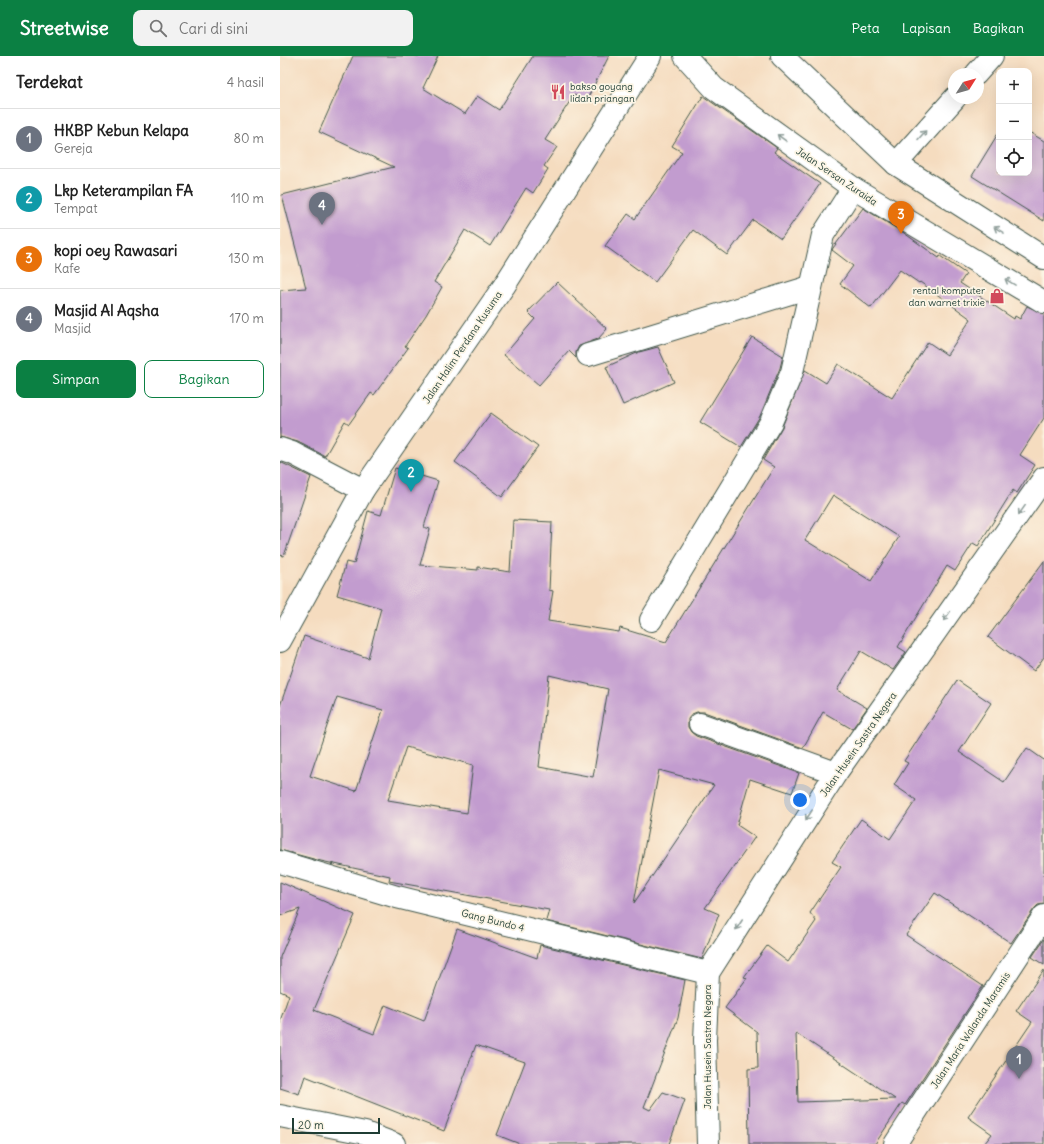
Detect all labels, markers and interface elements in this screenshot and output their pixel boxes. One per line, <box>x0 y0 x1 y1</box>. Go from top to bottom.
search box <box>133 10 413 46</box>
text: Streetwise <box>20 16 109 40</box>
icon: search <box>147 17 169 39</box>
text: Cari di sini <box>179 19 248 38</box>
text: Peta <box>852 19 880 37</box>
text: Lapisan <box>902 19 951 37</box>
text: Bagikan <box>973 19 1024 37</box>
north arrow <box>948 68 984 104</box>
map controls <box>996 68 1032 176</box>
button: + <box>996 68 1032 104</box>
text: Terdekat <box>16 71 83 93</box>
text: 4 hasil <box>227 74 264 91</box>
place label: bakso goyang lidah priangan <box>570 80 635 105</box>
restaurant icon: bakso goyang lidah priangan <box>549 83 567 101</box>
button: − <box>996 104 1032 140</box>
text: HKBP Kebun Kelapa <box>54 121 189 140</box>
text: 1 <box>26 130 32 147</box>
text: 80 m <box>233 130 264 147</box>
one-way arrow <box>917 130 926 140</box>
one-way arrow <box>777 134 788 142</box>
text: Gereja <box>54 140 93 157</box>
button: locate <box>996 140 1032 176</box>
street label: Jalan Sersan Zuraida <box>794 144 880 209</box>
text: Lkp Keterampilan FA <box>54 181 193 200</box>
text: 2 <box>25 190 33 207</box>
text: 110 m <box>231 190 264 207</box>
pin: 4 <box>309 192 335 225</box>
text: Tempat <box>54 200 98 217</box>
pin: 3 <box>888 201 914 234</box>
one-way arrow <box>993 225 1005 233</box>
text: kopi oey Rawasari <box>54 241 177 260</box>
text: 3 <box>25 250 33 267</box>
text: 130 m <box>228 250 264 267</box>
text: Kafe <box>54 260 80 277</box>
one-way arrow <box>1005 278 1016 286</box>
place label: rental komputer dan warnet trixie <box>908 284 985 309</box>
shop icon: rental komputer dan warnet trixie <box>988 287 1006 305</box>
street label: Jalan Halim Perdana Kusuma <box>420 288 505 406</box>
text: Masjid Al Aqsha <box>54 301 159 320</box>
text: 4 <box>25 310 33 327</box>
text: 170 m <box>229 310 264 327</box>
text: Masjid <box>54 320 91 337</box>
button: Simpan <box>16 360 136 398</box>
button: Bagikan <box>144 360 264 398</box>
pin: 2 <box>398 459 424 492</box>
one-way arrow <box>1018 504 1026 515</box>
one-way arrow <box>943 611 951 622</box>
street label: Jalan Husein Sastra Negara <box>817 689 900 799</box>
your location <box>790 790 810 810</box>
one-way arrow <box>805 810 813 821</box>
street label: Gang Bundo 4 <box>460 906 526 935</box>
one-way arrow <box>735 919 743 930</box>
street label: Jalan Maria Walanda Maramis <box>928 969 1013 1091</box>
street label: Jalan Husein Sastra Negara <box>701 984 714 1109</box>
pin: 1 <box>1006 1046 1032 1079</box>
scale bar <box>292 1116 380 1135</box>
text: 20 m <box>298 1118 324 1132</box>

